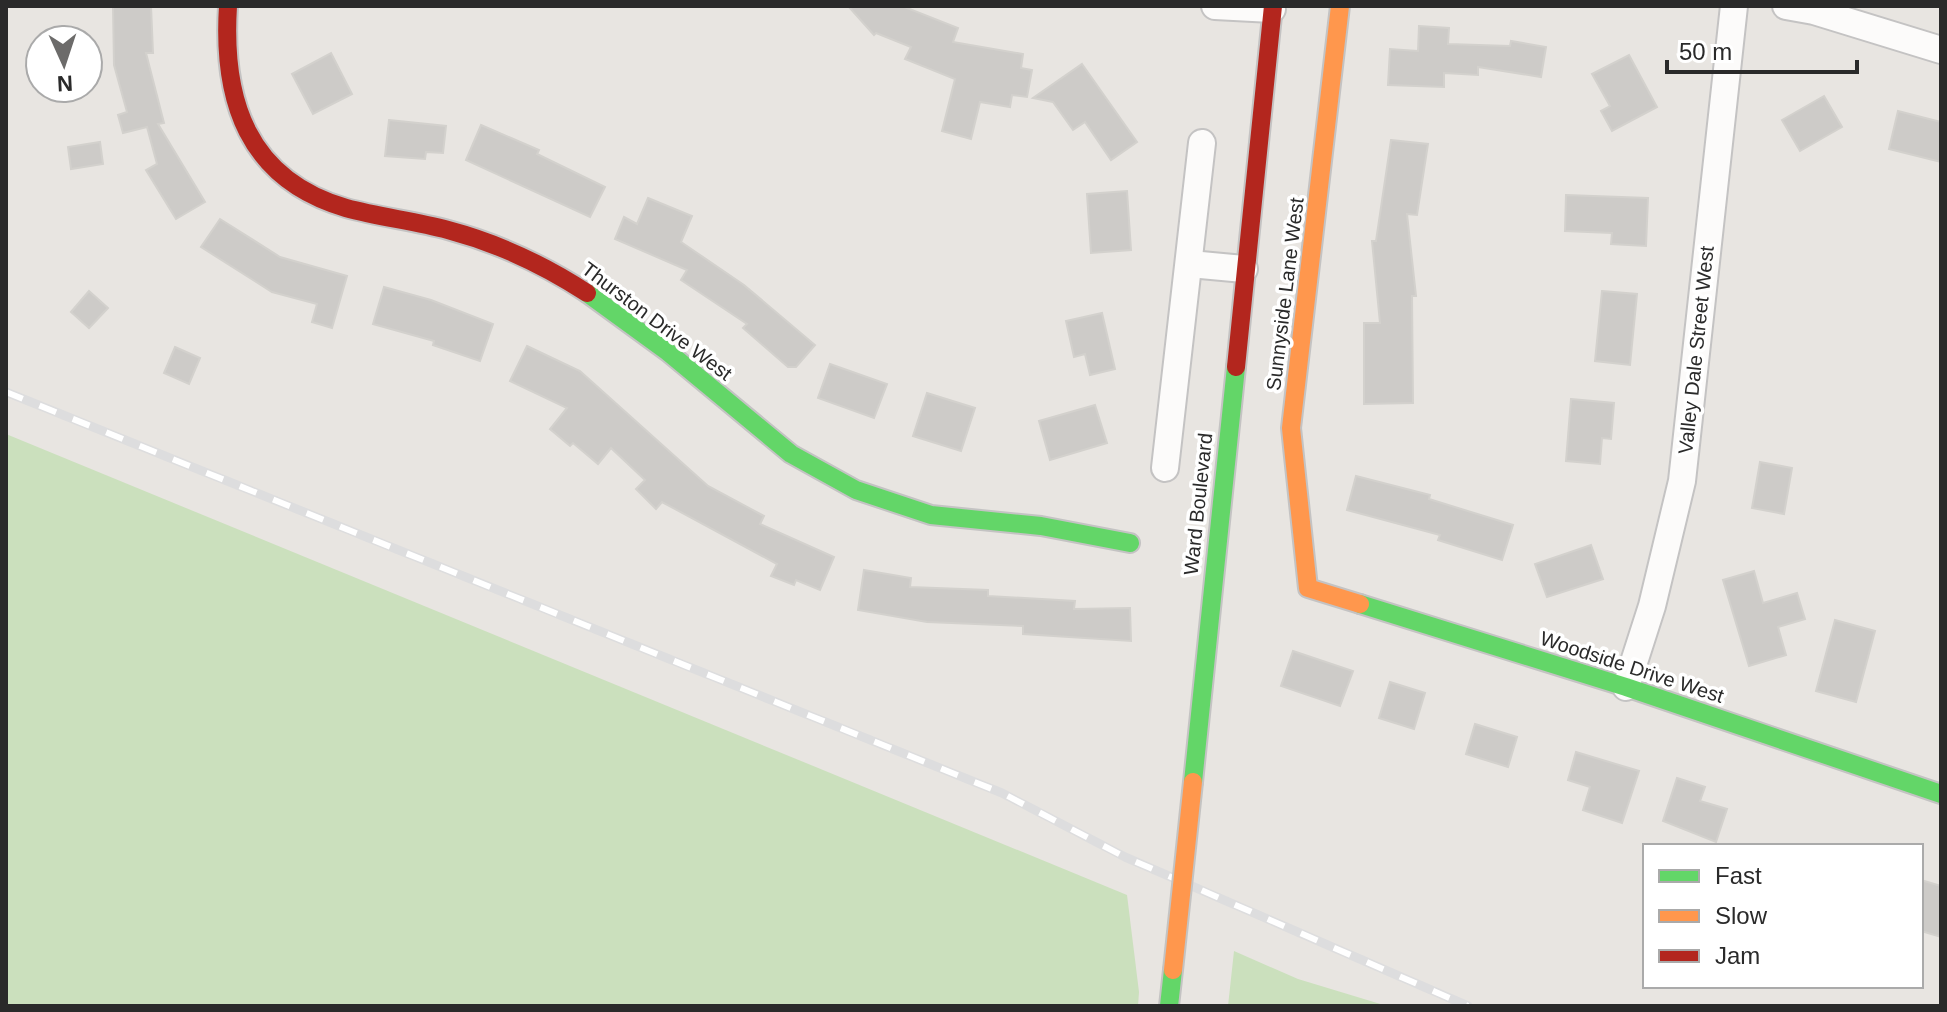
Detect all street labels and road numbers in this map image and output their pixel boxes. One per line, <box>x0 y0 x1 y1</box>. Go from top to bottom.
street label: Sunnyside Lane West <box>1262 196 1308 392</box>
street label: Valley Dale Street West <box>1674 244 1718 455</box>
street label: Thurston Drive West <box>578 257 737 385</box>
street label: Ward Boulevard <box>1180 432 1216 576</box>
street label: Woodside Drive West <box>1538 627 1727 707</box>

